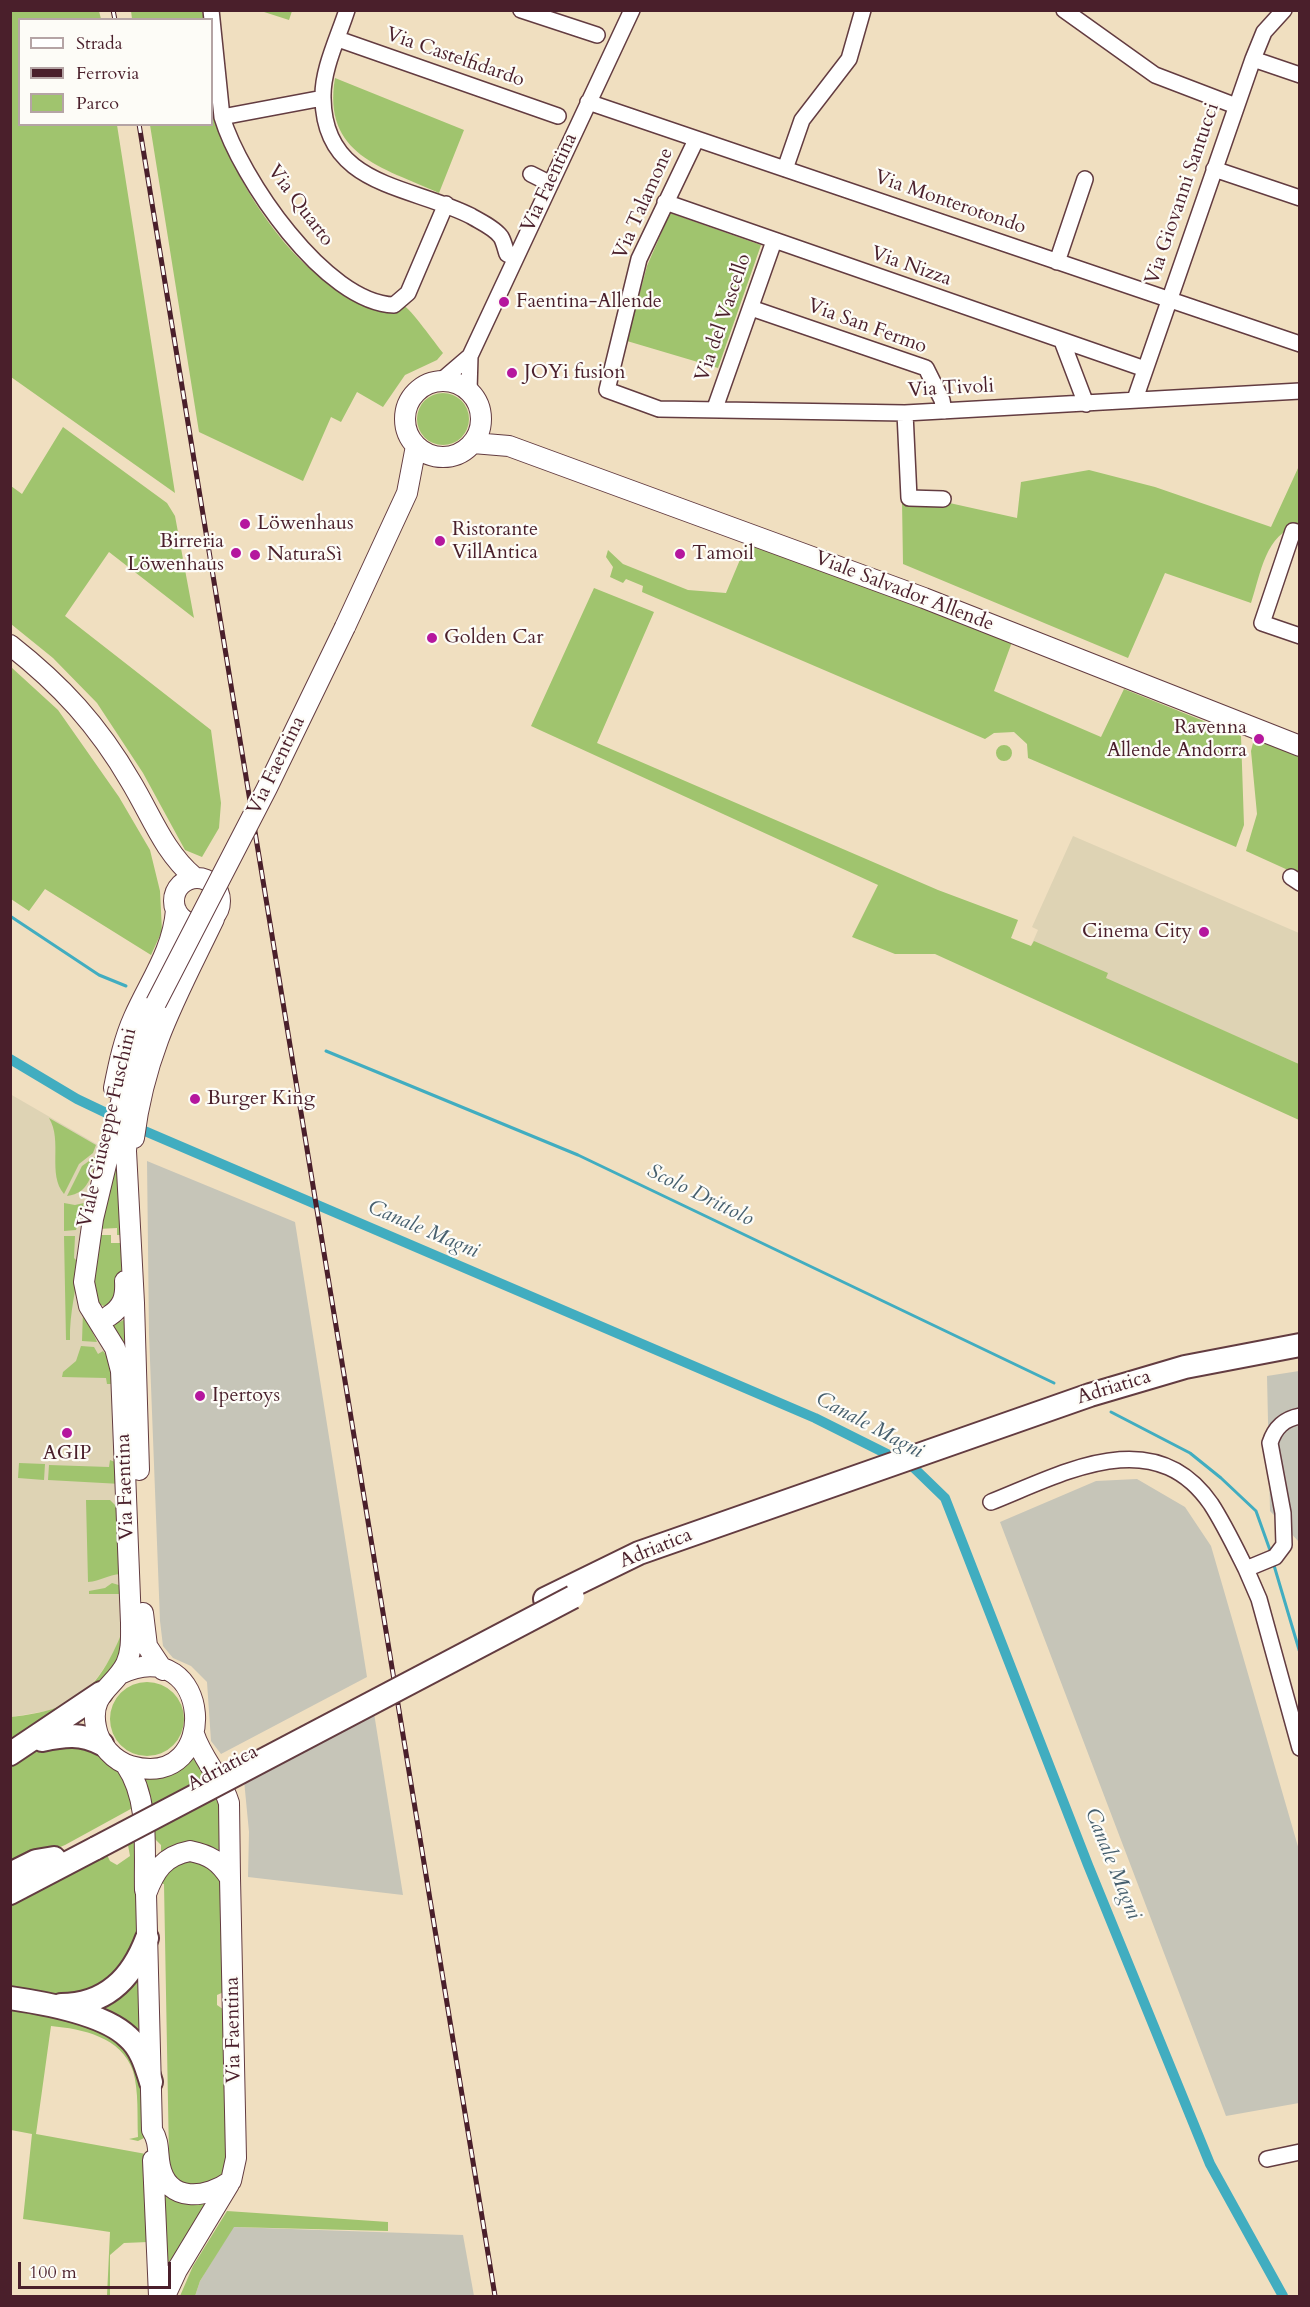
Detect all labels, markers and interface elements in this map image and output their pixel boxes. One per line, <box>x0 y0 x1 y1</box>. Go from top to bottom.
legend <box>18 18 213 126</box>
street label: Via Castelfidardo <box>383 23 527 93</box>
text: Strada <box>76 31 122 56</box>
text: Ferrovia <box>76 61 139 86</box>
text: Parco <box>76 91 119 116</box>
street label: Via Giovanni Santucci <box>1141 100 1225 288</box>
street label: Via Faentina <box>517 130 583 236</box>
street label: Via Talamone <box>609 145 679 263</box>
street label: Via Quarto <box>262 161 338 251</box>
street label: Via Monterotondo <box>871 166 1029 240</box>
street label: Via Nizza <box>868 242 954 292</box>
street label: Via del Vascello <box>691 251 757 385</box>
place label: Faentina-Allende <box>516 290 662 314</box>
street label: Via San Fermo <box>804 294 930 360</box>
marker: Faentina-Allende <box>497 295 511 309</box>
place label: JOYi fusion <box>524 361 626 385</box>
marker: JOYi fusion <box>505 366 519 380</box>
street label: Via Tivoli <box>907 375 995 403</box>
place label: Löwenhaus <box>257 512 354 536</box>
marker: Löwenhaus <box>238 517 252 531</box>
place label: Ristorante VillAntica <box>452 518 538 565</box>
place label: Birreria Löwenhaus <box>127 530 224 577</box>
marker: Ristorante VillAntica <box>433 534 447 548</box>
place label: Tamoil <box>692 542 754 566</box>
place label: NaturaSì <box>267 543 342 567</box>
marker: Birreria Löwenhaus <box>229 546 243 560</box>
marker: Tamoil <box>673 547 687 561</box>
street label: Viale Salvador Allende <box>811 547 997 637</box>
marker: NaturaSì <box>248 548 262 562</box>
place label: Golden Car <box>444 626 543 650</box>
marker: Golden Car <box>425 631 439 645</box>
street label: Via Faentina <box>243 713 311 819</box>
place label: Ravenna Allende Andorra <box>1107 716 1247 763</box>
marker: Ravenna Allende Andorra <box>1252 732 1266 746</box>
place label: Cinema City <box>1082 920 1192 944</box>
marker: Cinema City <box>1197 925 1211 939</box>
street label: Viale Giuseppe Fuschini <box>73 1026 143 1230</box>
place label: Burger King <box>207 1087 315 1111</box>
marker: Burger King <box>188 1092 202 1106</box>
water label: Scolo Drittolo <box>643 1159 757 1233</box>
water label: Canale Magni <box>364 1195 482 1265</box>
street label: Adriatica <box>1074 1365 1154 1411</box>
place label: Ipertoys <box>212 1384 280 1408</box>
water label: Canale Magni <box>811 1387 927 1465</box>
marker: Ipertoys <box>193 1389 207 1403</box>
marker: AGIP <box>60 1426 74 1440</box>
street label: Via Faentina <box>112 1433 140 1541</box>
place label: AGIP <box>43 1442 91 1466</box>
street label: Adriatica <box>616 1524 696 1574</box>
street label: Adriatica <box>184 1741 262 1797</box>
water label: Canale Magni <box>1078 1805 1146 1923</box>
street label: Via Faentina <box>221 1976 247 2084</box>
scale bar <box>21 2250 174 2288</box>
text: 100 m <box>29 2260 77 2285</box>

